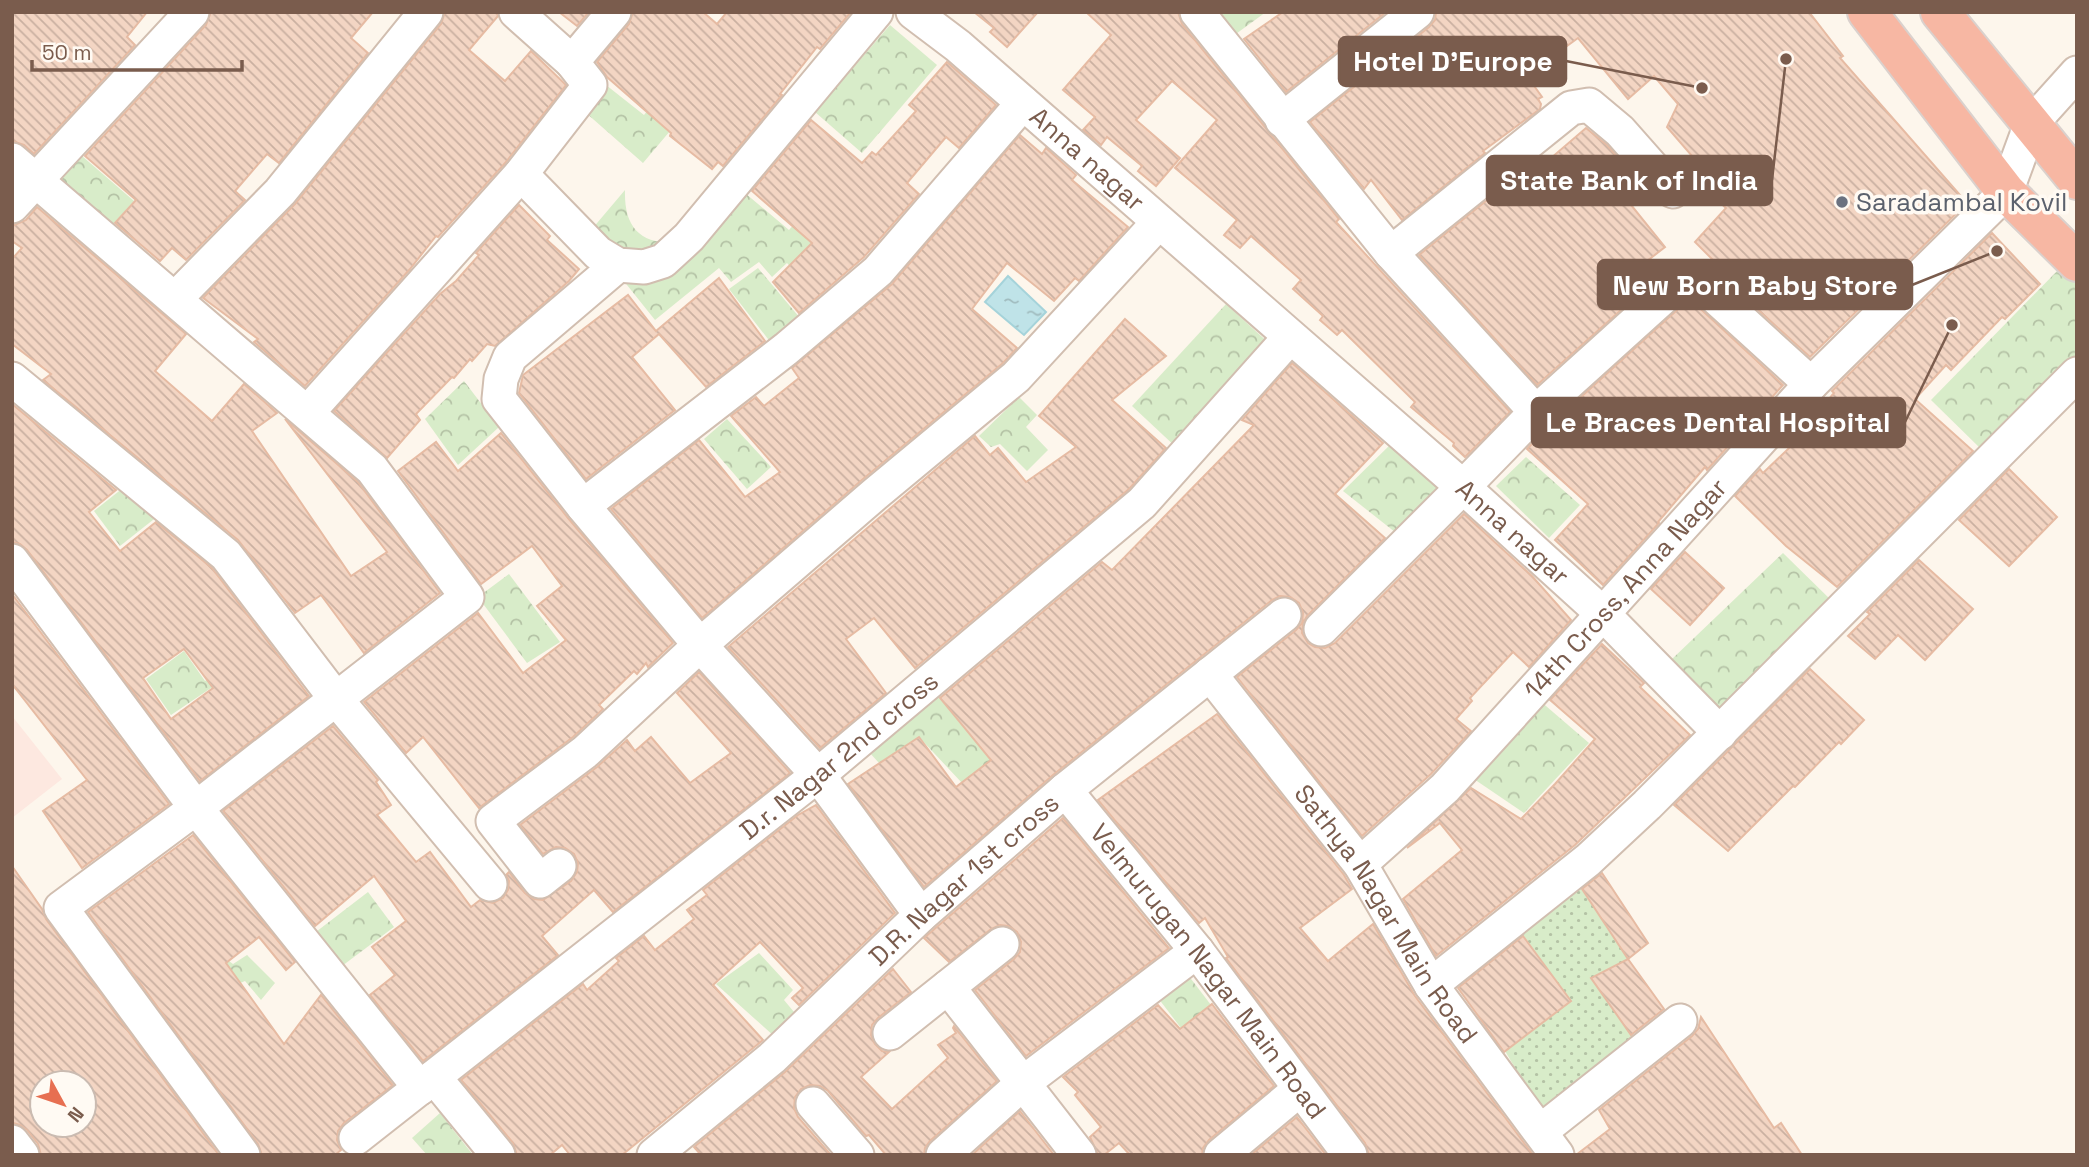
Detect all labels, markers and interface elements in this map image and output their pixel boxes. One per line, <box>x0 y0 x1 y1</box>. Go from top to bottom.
scale bar <box>32 28 242 72</box>
callout: Hotel D'Europe <box>1339 37 1566 86</box>
text: 50 m <box>42 39 92 66</box>
text: Hotel D'Europe <box>1353 43 1553 79</box>
street label: Anna nagar <box>1023 99 1152 218</box>
callout: State Bank of India <box>1487 156 1772 205</box>
text: State Bank of India <box>1500 162 1758 198</box>
place label: Saradambal Kovil <box>1856 185 2067 219</box>
marker: Saradambal Kovil <box>1834 194 1850 210</box>
callout: New Born Baby Store <box>1598 260 1912 309</box>
text: New Born Baby Store <box>1612 267 1898 303</box>
callout: Le Braces Dental Hospital <box>1532 398 1905 447</box>
text: Le Braces Dental Hospital <box>1545 404 1891 440</box>
street label: 14th Cross, Anna Nagar <box>1517 471 1734 706</box>
street label: Anna nagar <box>1449 472 1577 592</box>
street label: D.r. Nagar 2nd cross <box>733 664 945 847</box>
street label: Sathya Nagar Main Road <box>1287 777 1485 1050</box>
street label: D.R. Nagar 1st cross <box>862 786 1066 973</box>
street label: Velmurugan Nagar Main Road <box>1082 817 1334 1126</box>
north arrow <box>28 1069 98 1139</box>
text: N <box>62 1102 89 1128</box>

